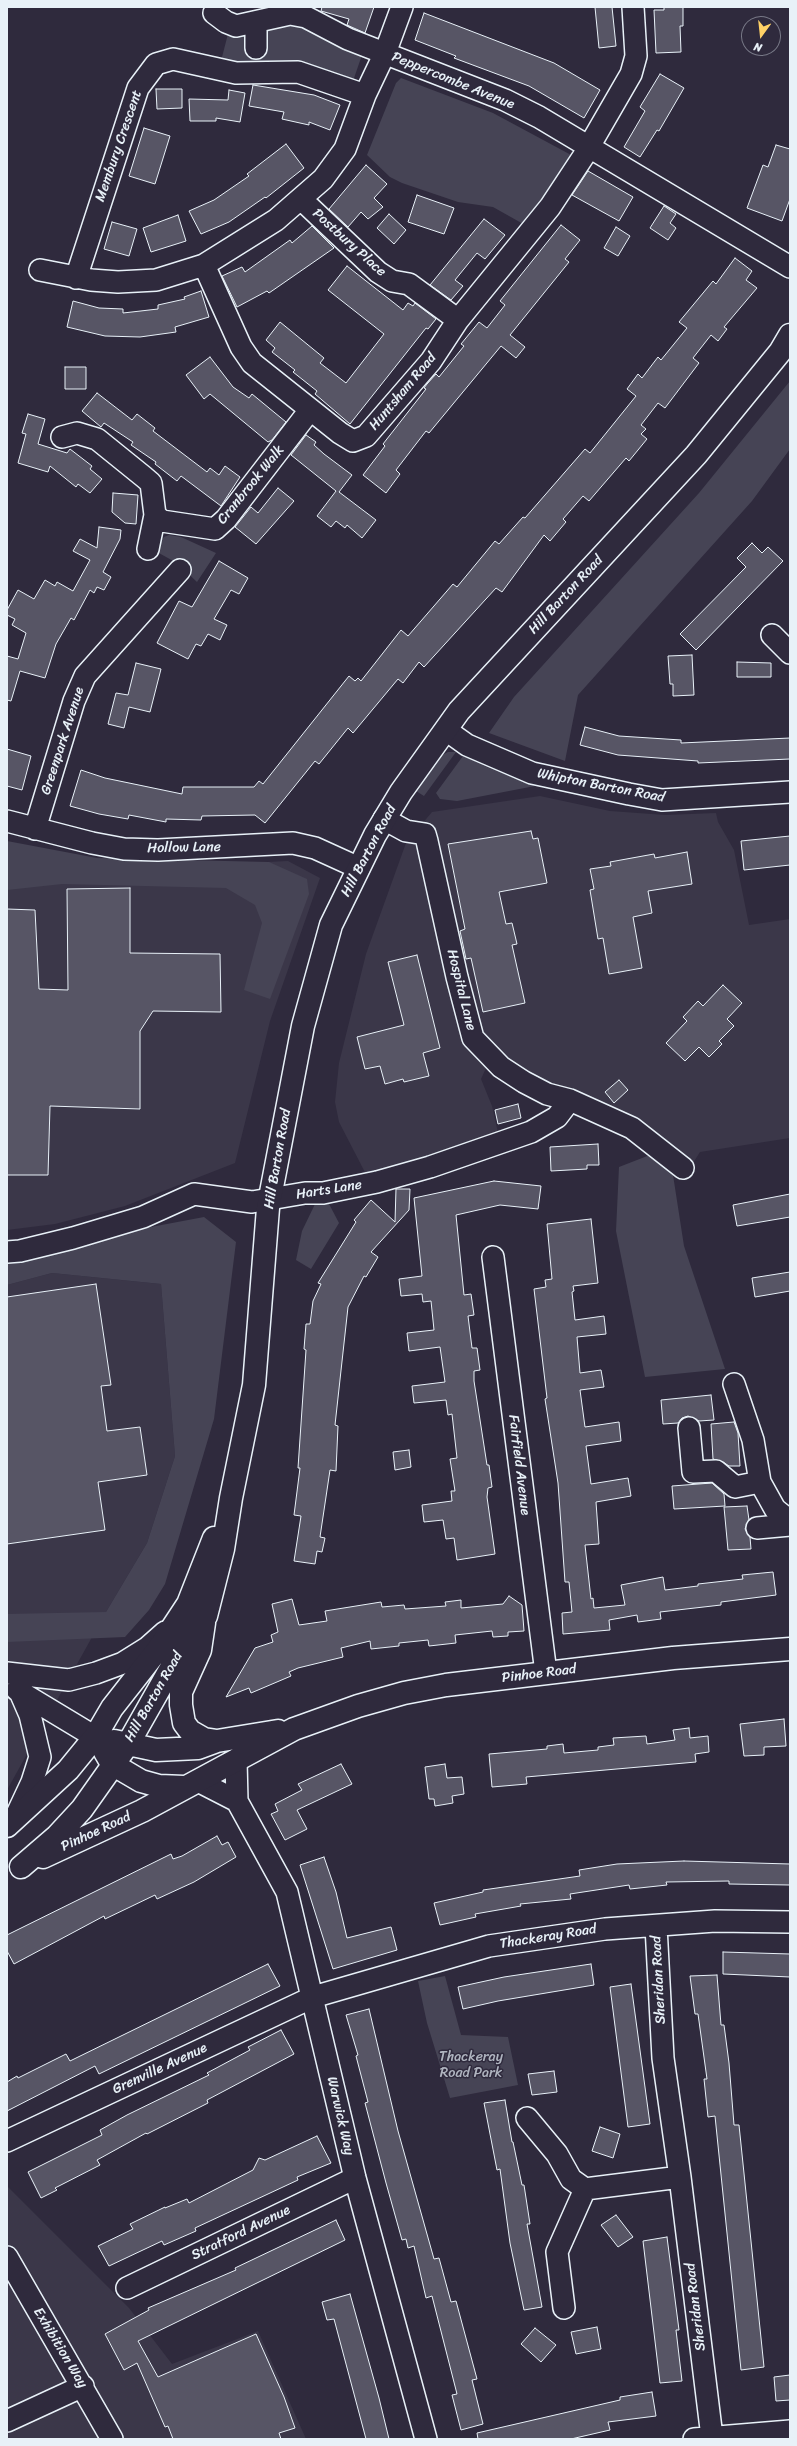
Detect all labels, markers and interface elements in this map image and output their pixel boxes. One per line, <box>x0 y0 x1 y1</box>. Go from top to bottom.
north arrow <box>741 16 781 56</box>
text: N <box>752 37 764 57</box>
street label: Peppercombe Avenue <box>389 49 517 113</box>
street label: Membury Crescent <box>92 88 146 204</box>
street label: Postbury Place <box>309 205 389 281</box>
street label: Huntsham Road <box>366 350 440 434</box>
street label: Cranbrook Walk <box>214 442 288 528</box>
street label: Hill Barton Road <box>525 552 607 638</box>
street label: Greenpark Avenue <box>38 685 88 797</box>
street label: Whipton Barton Road <box>536 765 666 807</box>
street label: Hill Barton Road <box>338 802 400 900</box>
street label: Hollow Lane <box>147 839 221 857</box>
street label: Hospital Lane <box>443 948 479 1032</box>
street label: Hill Barton Road <box>261 1108 295 1210</box>
street label: Harts Lane <box>295 1177 363 1203</box>
street label: Fairfield Avenue <box>505 1414 533 1516</box>
street label: Hill Barton Road <box>121 1649 187 1745</box>
street label: Pinhoe Road <box>501 1661 577 1687</box>
street label: Pinhoe Road <box>59 1809 133 1855</box>
street label: Thackeray Road <box>499 1921 597 1953</box>
street label: Sheridan Road <box>648 1935 670 2025</box>
street label: Grenville Avenue <box>110 2040 210 2098</box>
park label: Thackeray Road Park <box>439 2049 503 2082</box>
street label: Warwick Way <box>323 2075 357 2157</box>
street label: Stratford Avenue <box>189 2202 293 2264</box>
street label: Sheridan Road <box>682 2262 710 2352</box>
street label: Exhibition Way <box>29 2305 91 2391</box>

